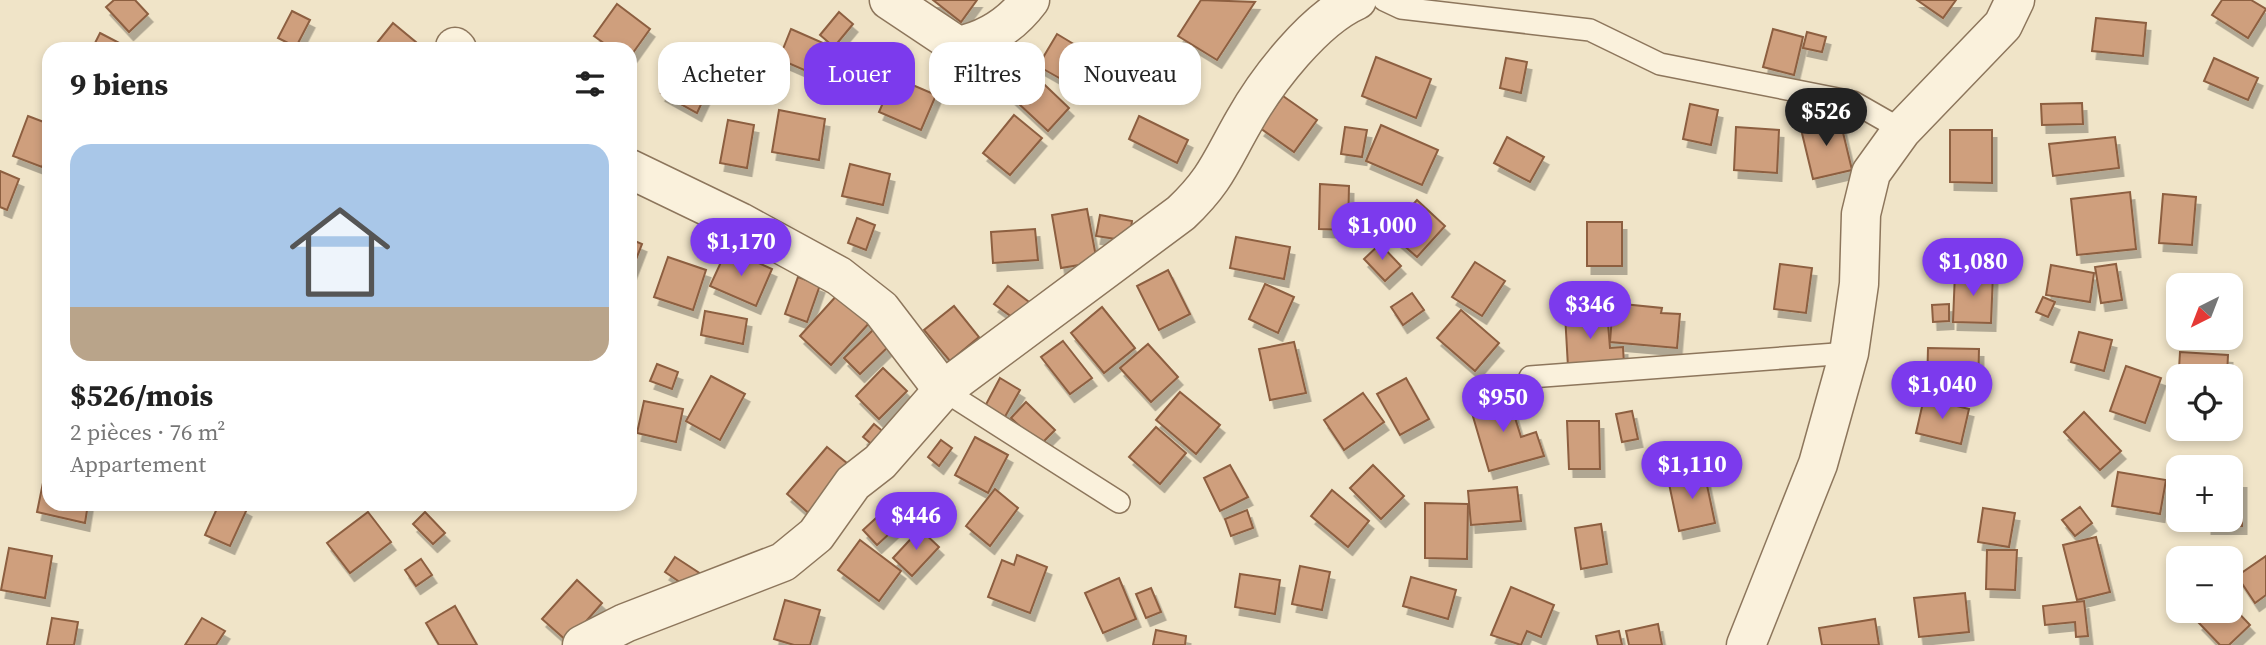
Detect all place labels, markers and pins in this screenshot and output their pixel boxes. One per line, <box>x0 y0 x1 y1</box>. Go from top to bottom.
pin: $526 <box>1785 88 1867 148</box>
pin: $1,000 <box>1325 202 1439 262</box>
pin: $1,170 <box>684 218 798 278</box>
pin: $1,080 <box>1916 238 2030 298</box>
pin: $346 <box>1549 282 1631 341</box>
pin: $1,040 <box>1885 362 1999 421</box>
pin: $950 <box>1462 374 1544 434</box>
pin: $1,110 <box>1635 442 1749 501</box>
pin: $446 <box>875 492 957 552</box>

